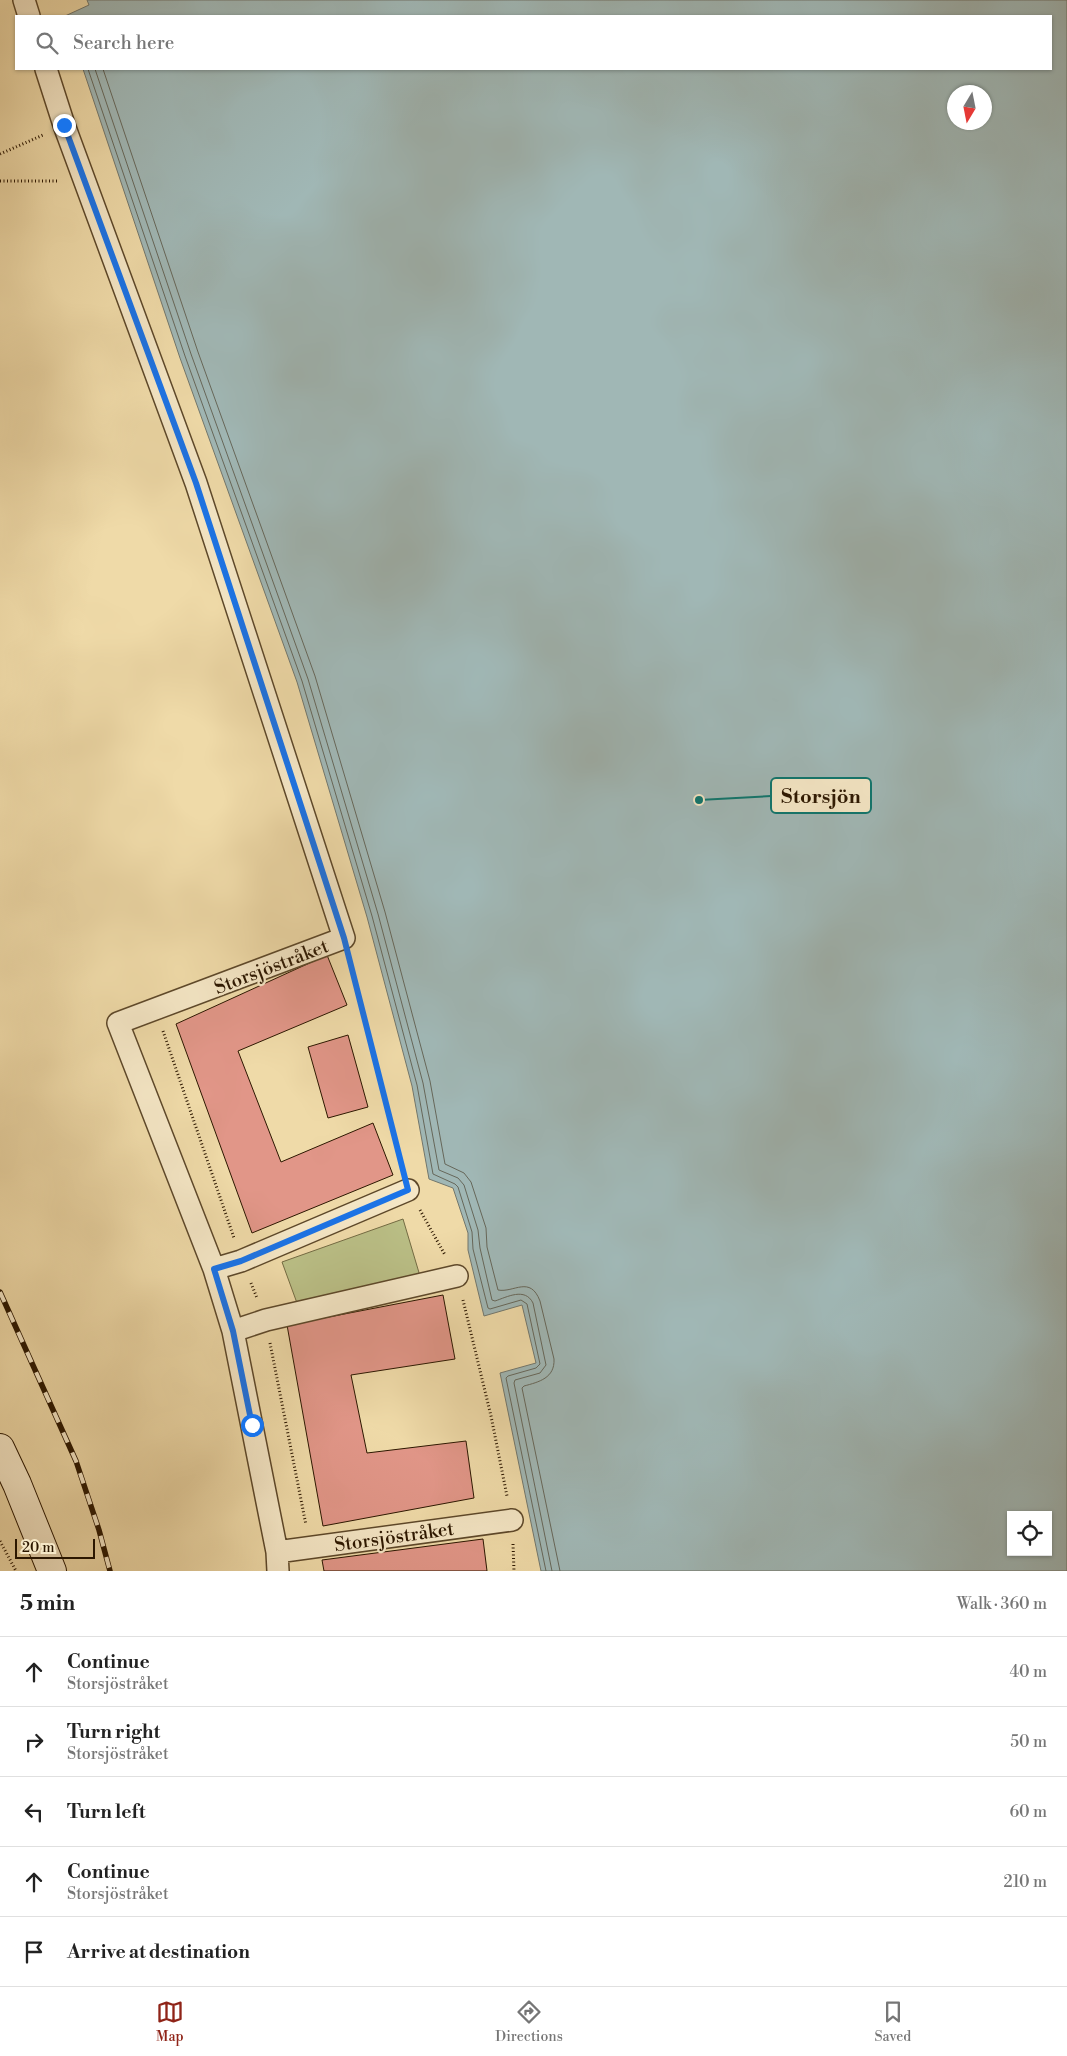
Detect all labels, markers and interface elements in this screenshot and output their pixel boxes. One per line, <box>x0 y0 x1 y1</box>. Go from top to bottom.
search box <box>15 15 1052 70</box>
icon: search <box>33 29 61 57</box>
text: Search here <box>73 31 174 55</box>
north arrow <box>947 85 992 130</box>
route end <box>53 114 76 137</box>
callout: Storsjön <box>771 778 871 813</box>
text: Storsjön <box>781 785 862 810</box>
street label: Storsjöstråket <box>211 934 332 1000</box>
route start <box>241 1414 264 1437</box>
map controls <box>1007 1511 1052 1556</box>
button: locate <box>1007 1511 1052 1556</box>
street label: Storsjöstråket <box>333 1517 456 1557</box>
scale bar <box>15 1536 95 1559</box>
text: 20 m <box>22 1539 54 1557</box>
text: 5 min <box>20 1591 75 1617</box>
text: Walk · 360 m <box>957 1594 1047 1614</box>
text: Continue <box>67 1650 150 1674</box>
icon: ahead <box>20 1658 48 1686</box>
text: 40 m <box>1010 1662 1047 1682</box>
text: Storsjöstråket <box>67 1674 169 1694</box>
text: Turn right <box>67 1720 160 1744</box>
icon: right <box>20 1728 48 1756</box>
text: 50 m <box>1010 1732 1047 1752</box>
text: Storsjöstråket <box>67 1744 169 1764</box>
icon: left <box>20 1798 48 1826</box>
text: Turn left <box>67 1800 146 1824</box>
text: 60 m <box>1009 1802 1047 1822</box>
text: Continue <box>67 1860 150 1884</box>
icon: ahead <box>20 1868 48 1896</box>
text: 210 m <box>1003 1872 1047 1892</box>
text: Storsjöstråket <box>67 1884 169 1904</box>
icon: arrive <box>20 1938 48 1966</box>
text: Arrive at destination <box>67 1940 250 1964</box>
tab: Map <box>156 1998 184 2046</box>
tab: Directions <box>495 1998 563 2046</box>
tab: Saved <box>874 1998 911 2046</box>

